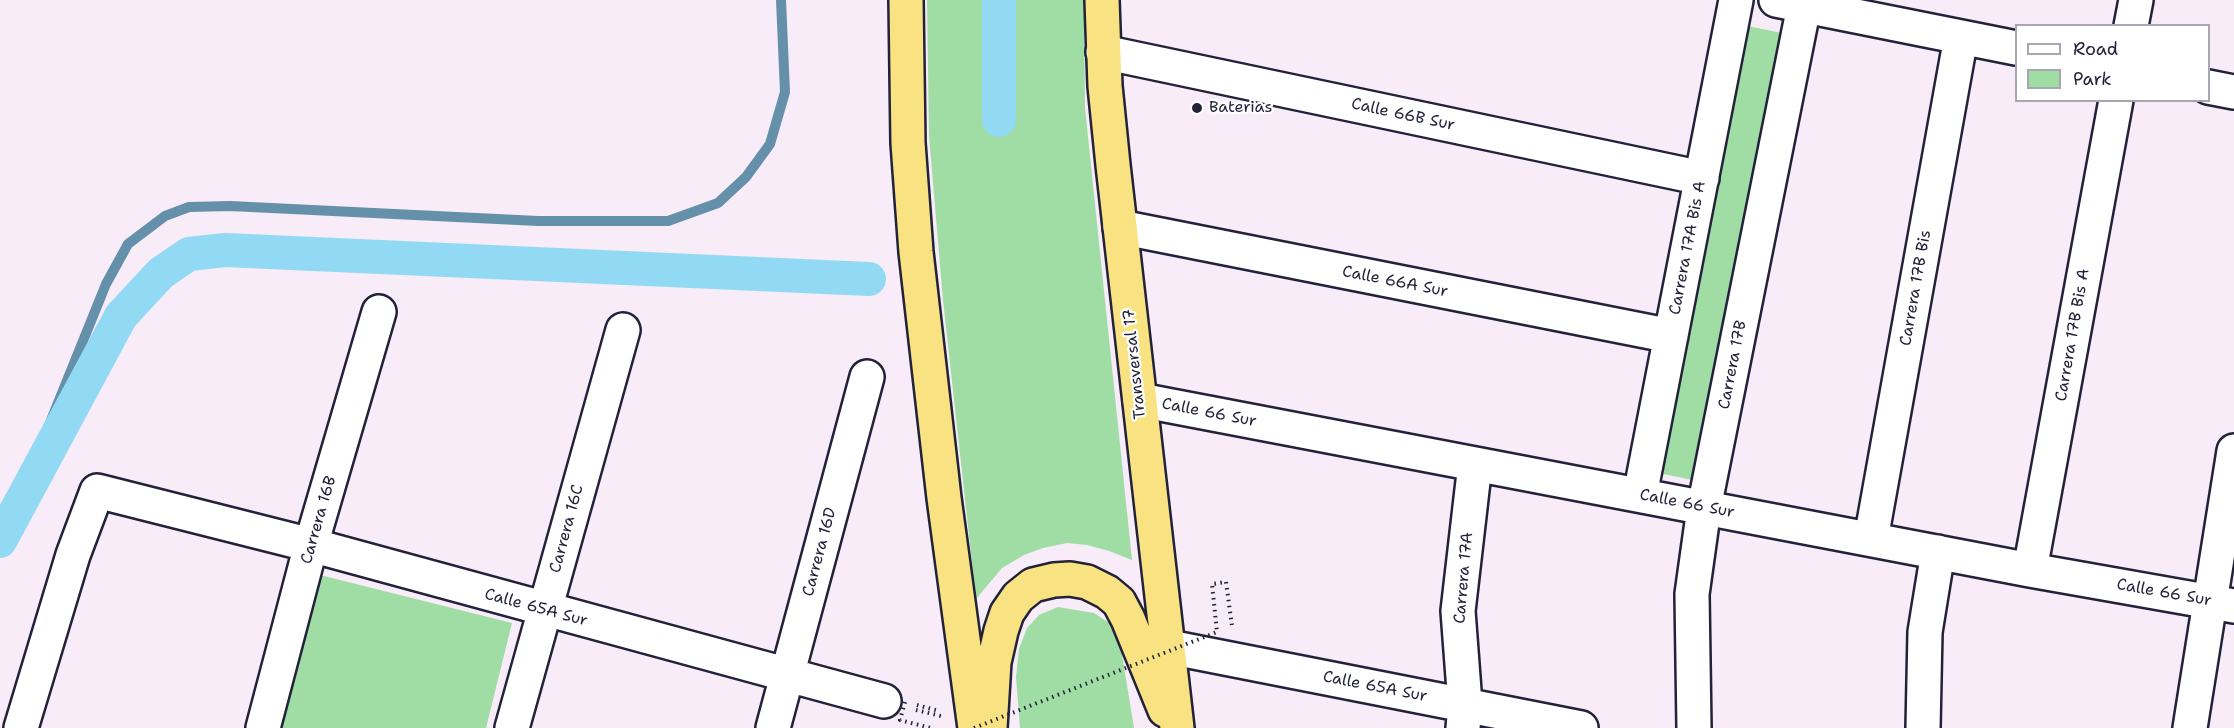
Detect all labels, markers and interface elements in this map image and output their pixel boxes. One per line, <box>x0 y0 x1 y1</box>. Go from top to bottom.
legend <box>2015 24 2210 102</box>
text: Road <box>2073 37 2118 61</box>
text: Park <box>2073 67 2112 91</box>
street label: Calle 66B Sur <box>1349 95 1457 135</box>
place label: Baterias <box>1209 98 1272 118</box>
marker: Baterias <box>1190 101 1204 115</box>
street label: Carrera 17A Bis A <box>1666 179 1710 317</box>
street label: Carrera 17B Bis <box>1896 229 1936 347</box>
street label: Calle 66A Sur <box>1340 262 1450 302</box>
street label: Carrera 17B Bis A <box>2052 267 2094 403</box>
street label: Transversal 17 <box>1120 308 1150 420</box>
street label: Carrera 17B <box>1715 319 1751 411</box>
street label: Calle 66 Sur <box>1160 394 1258 432</box>
street label: Carrera 16B <box>297 474 341 566</box>
street label: Carrera 16C <box>546 483 588 575</box>
street label: Calle 66 Sur <box>1638 485 1736 523</box>
street label: Carrera 16D <box>799 505 841 599</box>
street label: Carrera 17A <box>1450 531 1478 625</box>
street label: Calle 66 Sur <box>2115 575 2213 611</box>
street label: Calle 65A Sur <box>482 585 590 631</box>
street label: Calle 65A Sur <box>1321 667 1429 707</box>

